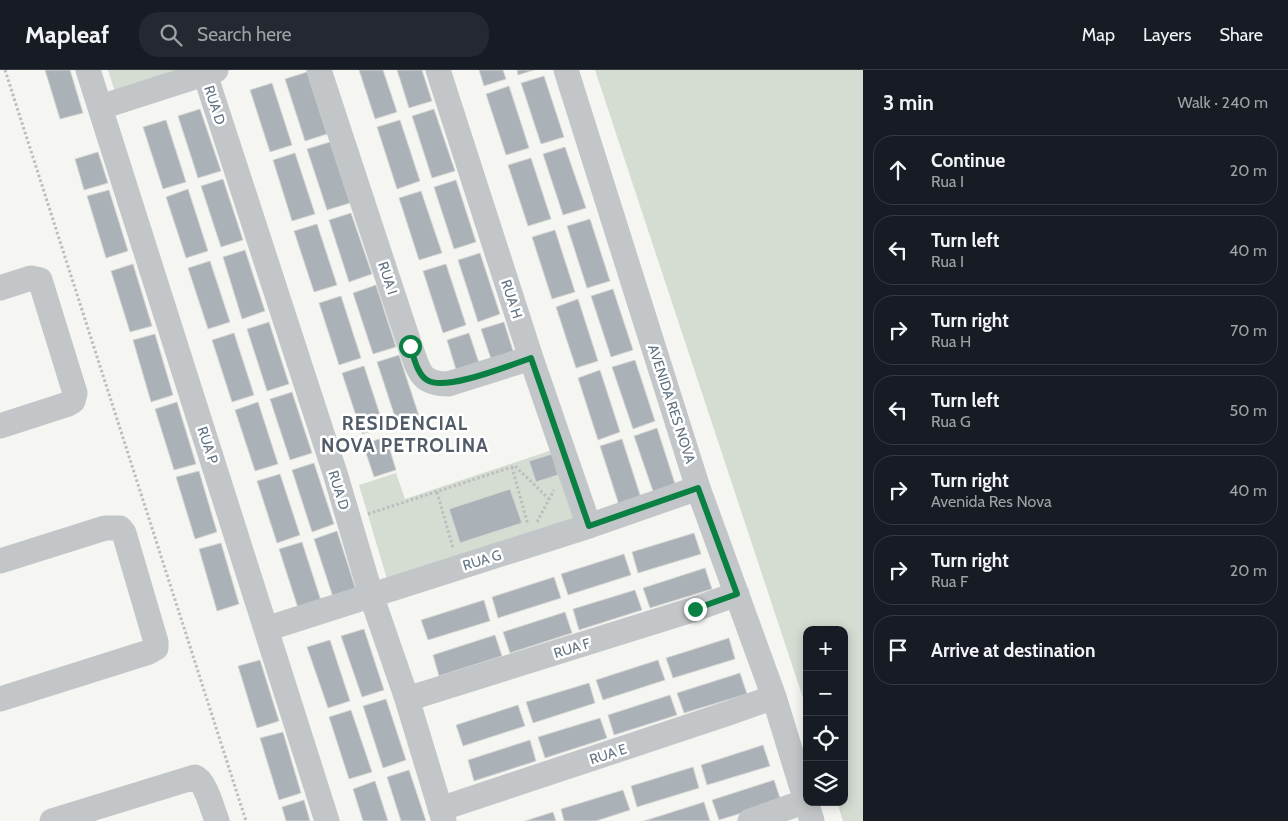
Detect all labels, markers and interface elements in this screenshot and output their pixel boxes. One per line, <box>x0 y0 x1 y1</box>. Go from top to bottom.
search box <box>139 12 489 57</box>
text: Mapleaf <box>25 20 109 49</box>
icon: search <box>157 21 185 49</box>
text: Search here <box>197 23 291 46</box>
text: Map <box>1082 24 1115 46</box>
text: Layers <box>1143 24 1192 46</box>
text: Share <box>1220 24 1263 46</box>
street label: RUA D <box>200 83 230 127</box>
text: 3 min <box>883 90 934 115</box>
text: Walk · 240 m <box>1177 93 1268 112</box>
text: Continue <box>931 149 1005 172</box>
icon: ahead <box>884 156 912 184</box>
text: 20 m <box>1230 161 1267 180</box>
text: Rua I <box>931 172 964 191</box>
text: Turn left <box>931 229 999 252</box>
icon: left <box>884 236 912 264</box>
text: 40 m <box>1229 241 1267 260</box>
text: Rua I <box>931 252 964 271</box>
street label: RUA I <box>374 259 402 297</box>
street label: RUA H <box>497 277 527 321</box>
text: Turn right <box>931 309 1009 332</box>
icon: right <box>884 316 912 344</box>
text: 70 m <box>1230 321 1267 340</box>
text: Rua H <box>931 332 971 351</box>
route start <box>399 335 422 358</box>
street label: AVENIDA RES NOVA <box>644 342 700 466</box>
text: Turn left <box>931 389 999 412</box>
icon: left <box>884 396 912 424</box>
text: 50 m <box>1230 401 1267 420</box>
district label: RESIDENCIAL NOVA PETROLINA <box>321 412 489 457</box>
text: Rua G <box>931 412 971 431</box>
street label: RUA P <box>194 424 222 466</box>
street label: RUA D <box>325 468 353 512</box>
text: Turn right <box>931 469 1009 492</box>
icon: right <box>884 476 912 504</box>
text: 40 m <box>1229 481 1267 500</box>
text: Avenida Res Nova <box>931 492 1052 511</box>
street label: RUA G <box>460 546 504 574</box>
text: Turn right <box>931 549 1009 572</box>
icon: right <box>884 556 912 584</box>
text: 20 m <box>1230 561 1267 580</box>
text: Rua F <box>931 572 969 591</box>
route end <box>684 598 707 621</box>
map controls <box>803 626 848 806</box>
button: + <box>803 626 848 671</box>
street label: RUA F <box>551 634 593 662</box>
icon: arrive <box>884 636 912 664</box>
text: Arrive at destination <box>931 639 1095 662</box>
button: − <box>803 671 848 716</box>
button: locate <box>803 716 848 761</box>
street label: RUA E <box>587 740 629 768</box>
button: layers <box>803 761 848 806</box>

